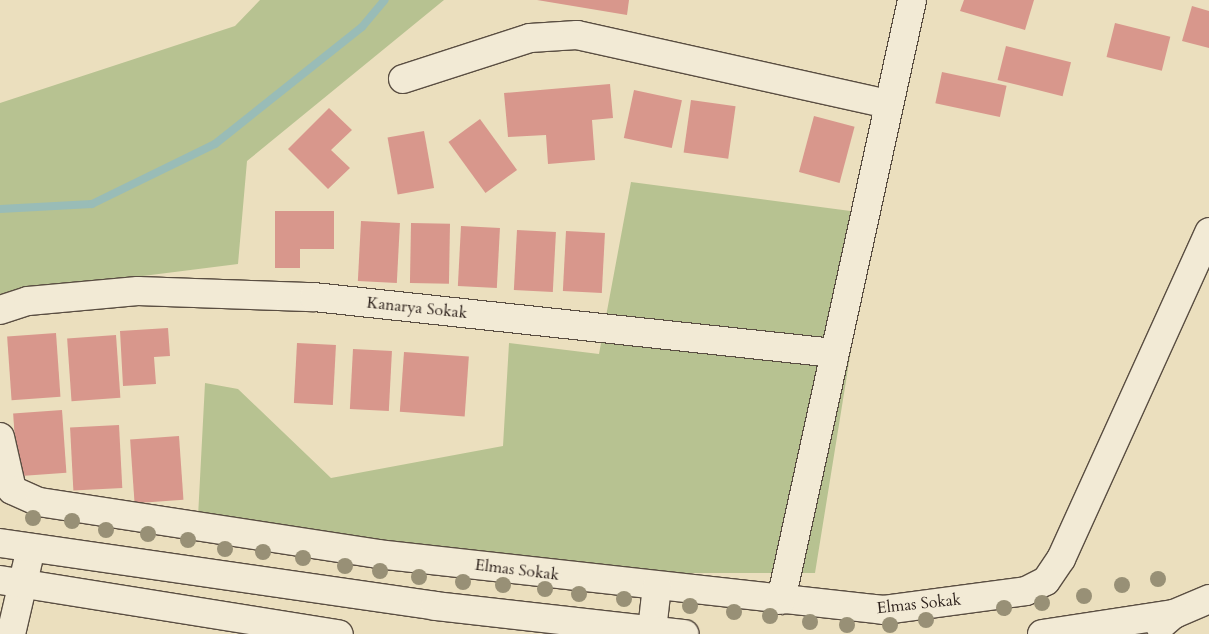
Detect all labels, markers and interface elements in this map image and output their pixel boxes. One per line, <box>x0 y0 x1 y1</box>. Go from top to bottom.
street label: Kanarya Sokak <box>366 293 468 323</box>
street label: Elmas Sokak <box>474 555 560 585</box>
street label: Elmas Sokak <box>876 590 962 618</box>

